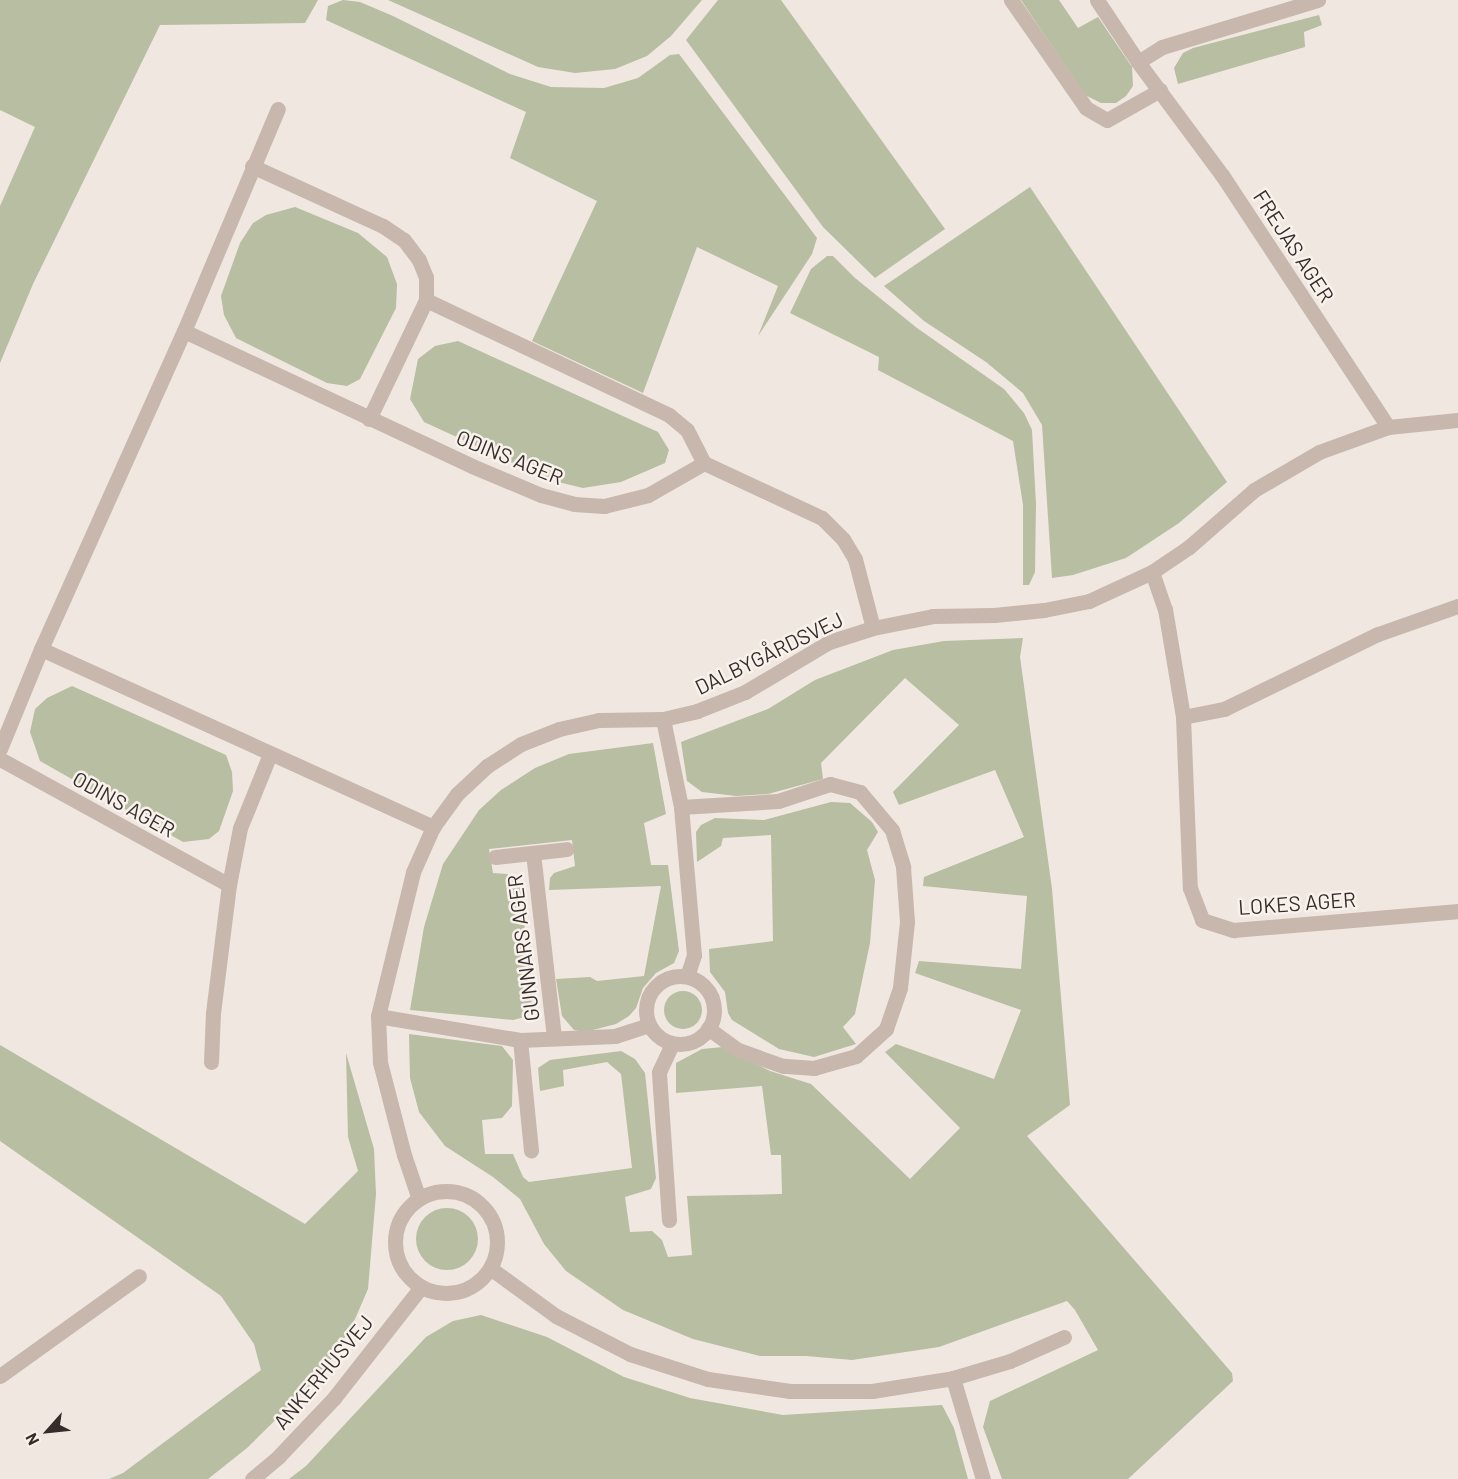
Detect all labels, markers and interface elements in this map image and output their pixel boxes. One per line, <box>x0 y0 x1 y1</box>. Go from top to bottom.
street label: FREJAS AGER <box>1248 185 1340 307</box>
street label: ODINS AGER <box>453 424 567 490</box>
street label: DALBYGÅRDSVEJ <box>691 606 847 700</box>
street label: ODINS AGER <box>68 766 180 842</box>
street label: GUNNARS AGER <box>502 873 544 1023</box>
street label: LOKES AGER <box>1237 886 1357 920</box>
street label: ANKERHUSVEJ <box>268 1310 378 1434</box>
north arrow <box>18 1401 78 1461</box>
text: N <box>21 1430 42 1448</box>

